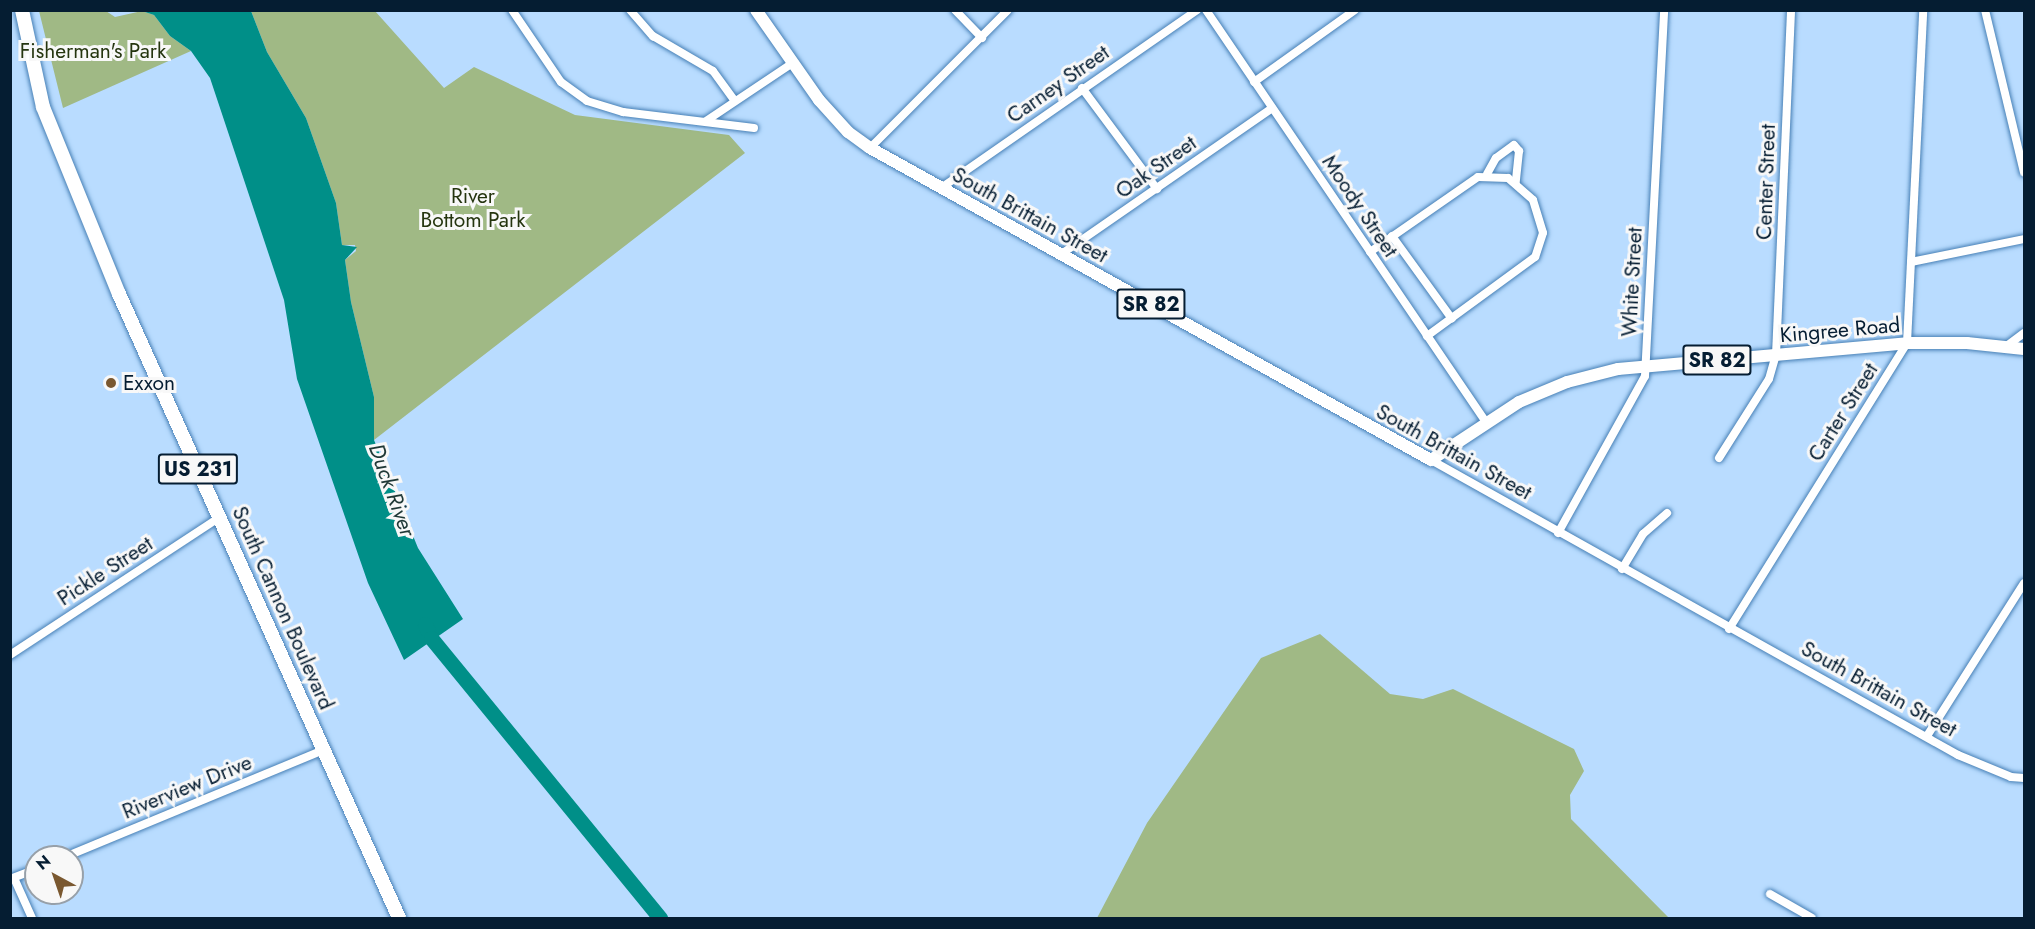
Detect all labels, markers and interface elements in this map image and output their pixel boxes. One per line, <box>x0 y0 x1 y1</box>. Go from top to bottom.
park label: Fisherman's Park <box>20 38 166 64</box>
street label: Carney Street <box>1002 40 1114 128</box>
street label: Center Street <box>1751 124 1781 240</box>
street label: Oak Street <box>1111 130 1201 204</box>
street label: Moody Street <box>1317 150 1403 262</box>
street label: South Brittain Street <box>948 162 1112 268</box>
park label: River Bottom Park <box>421 183 525 233</box>
street label: White Street <box>1617 227 1647 337</box>
road number: SR 82 <box>1115 287 1187 321</box>
street label: Kingree Road <box>1779 312 1901 348</box>
road number: SR 82 <box>1681 343 1753 377</box>
street label: Carter Street <box>1803 358 1883 466</box>
place label: Exxon <box>123 370 175 396</box>
marker: Exxon <box>104 376 118 390</box>
street label: South Brittain Street <box>1372 399 1536 505</box>
water label: Duck River <box>363 440 421 540</box>
road number: US 231 <box>158 452 238 486</box>
street label: South Cannon Boulevard <box>227 503 339 713</box>
street label: Pickle Street <box>53 531 157 611</box>
street label: South Brittain Street <box>1797 636 1961 742</box>
street label: Riverview Drive <box>119 750 255 824</box>
north arrow <box>24 845 84 905</box>
text: N <box>31 849 56 875</box>

